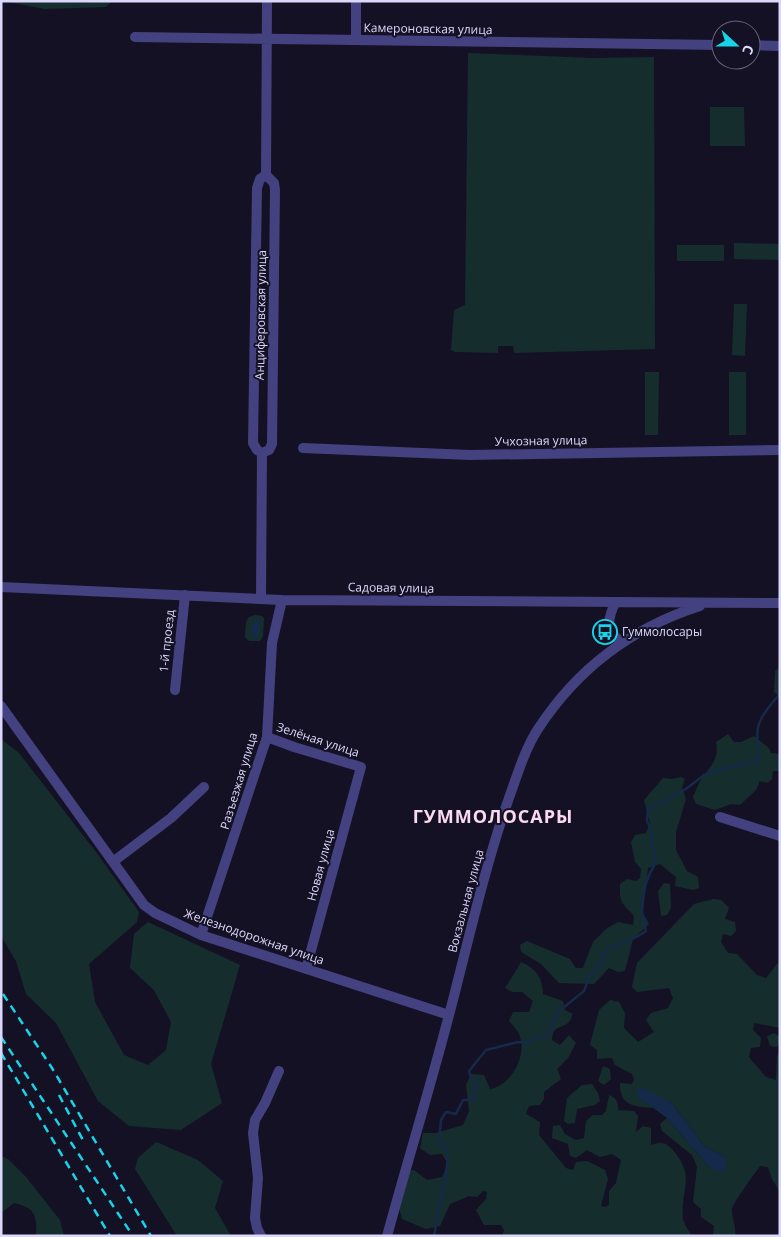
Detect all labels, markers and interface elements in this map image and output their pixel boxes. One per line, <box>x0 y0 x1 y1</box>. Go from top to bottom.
street label: Камероновская улица <box>363 19 493 38</box>
north arrow <box>711 20 761 70</box>
text: С <box>738 42 759 57</box>
street label: Анциферовская улица <box>251 250 270 380</box>
street label: Учхозная улица <box>494 431 587 450</box>
street label: Садовая улица <box>348 578 434 597</box>
street label: 1-й проезд <box>155 609 178 673</box>
bus stop icon: Гуммолосары <box>592 619 618 645</box>
place label: Гуммолосары <box>622 623 702 640</box>
street label: Зелёная улица <box>275 718 362 761</box>
street label: Разъезжая улица <box>216 730 261 831</box>
district label: ГУММОЛОСАРЫ <box>413 804 573 828</box>
street label: Новая улица <box>303 827 338 903</box>
street label: Вокзальная улица <box>444 847 487 954</box>
street label: Железнодорожная улица <box>182 905 327 969</box>

